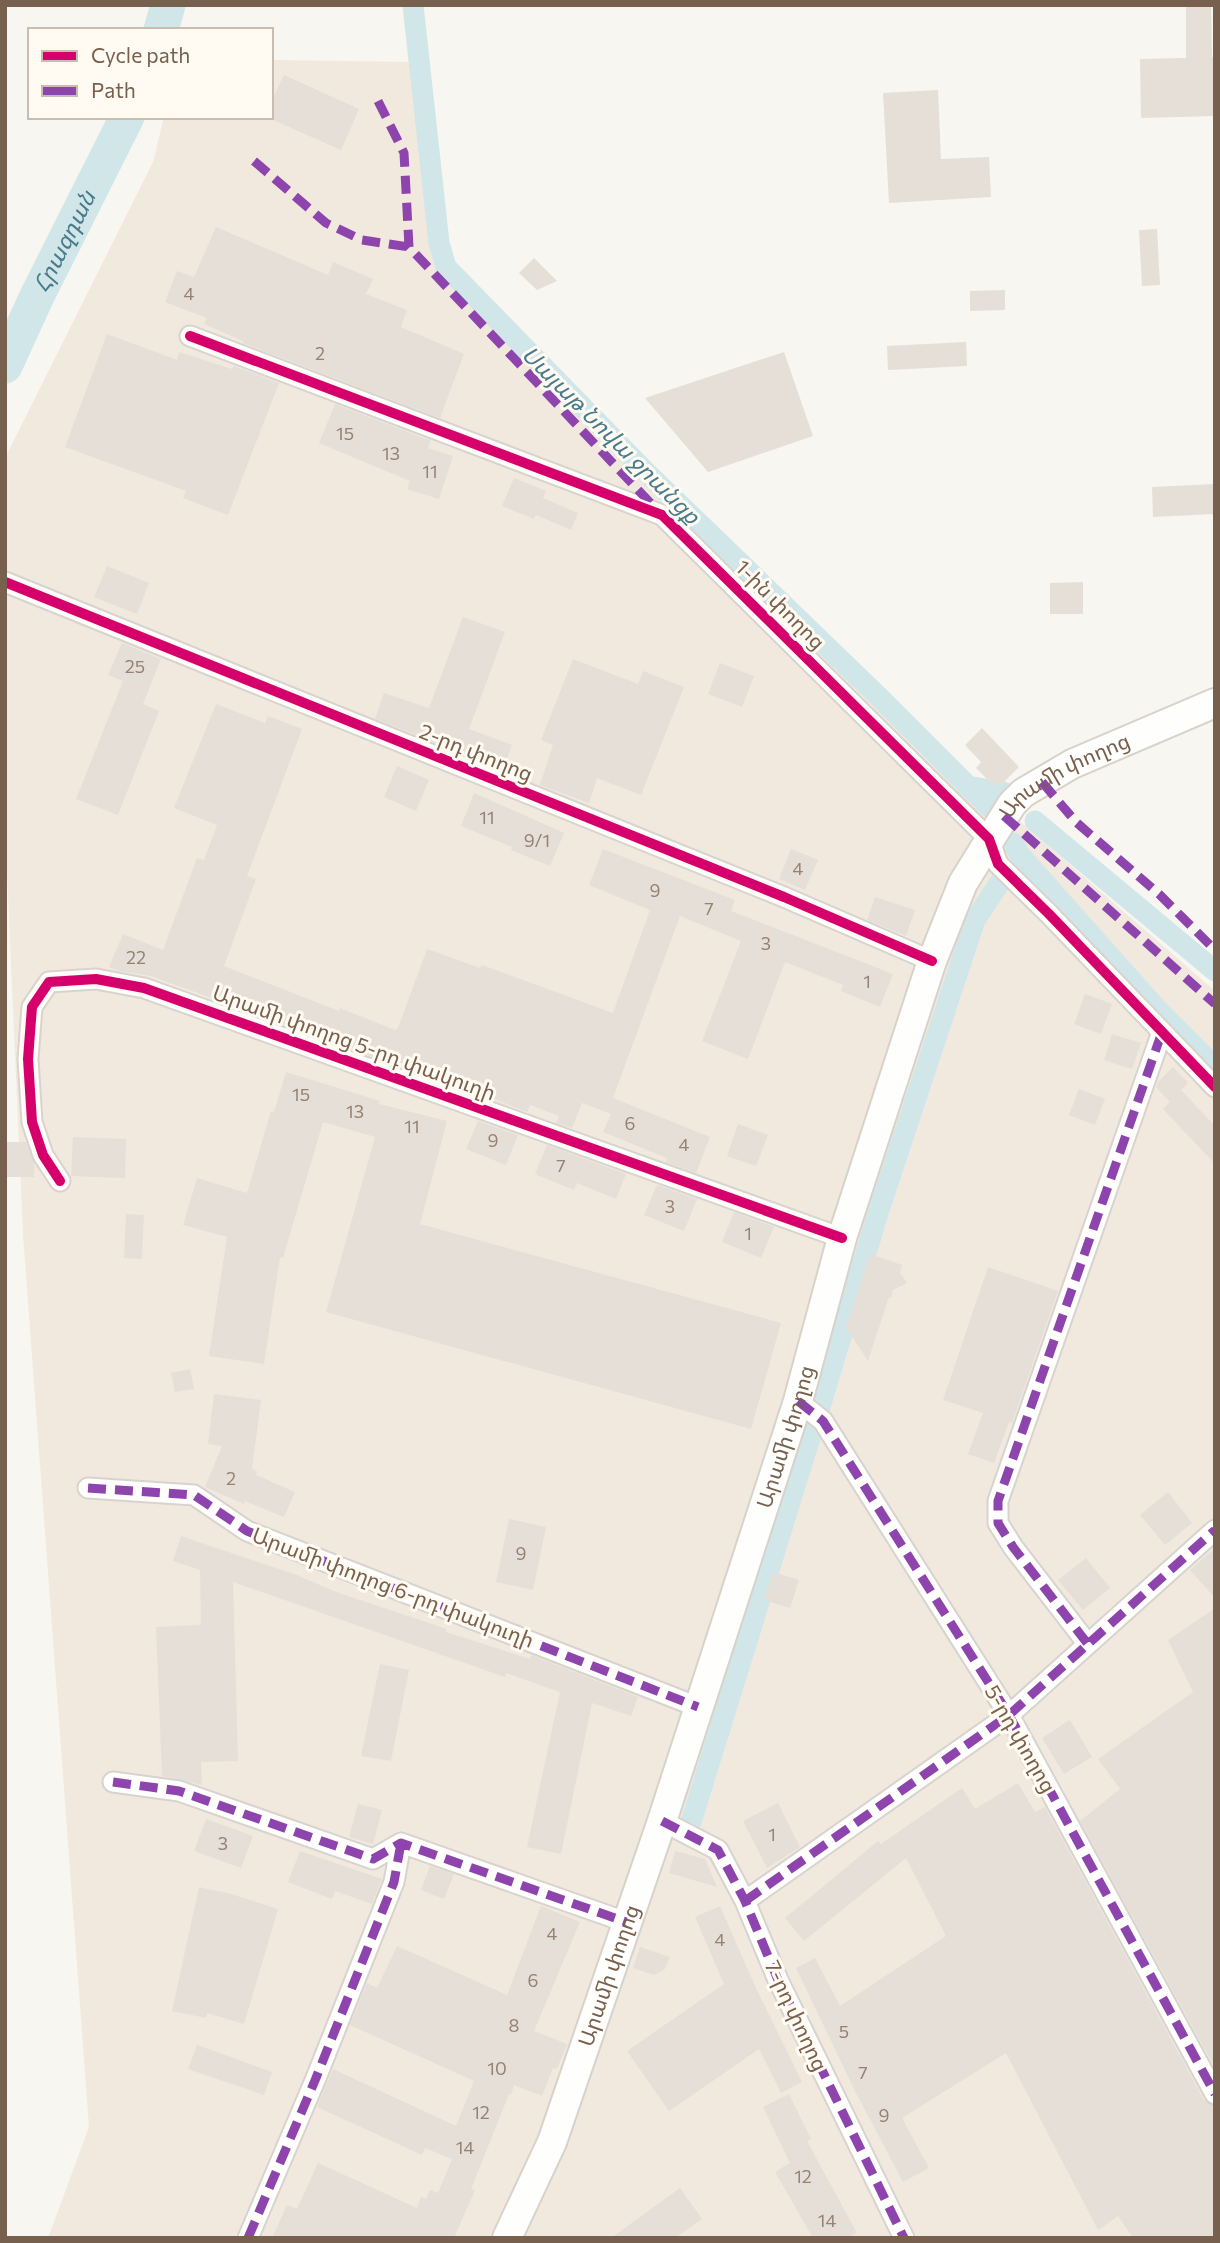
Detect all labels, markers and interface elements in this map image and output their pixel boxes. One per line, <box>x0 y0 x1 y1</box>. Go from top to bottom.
legend <box>28 28 273 119</box>
text: Cycle path <box>91 42 190 67</box>
text: Path <box>91 77 136 102</box>
water label: Հրազդան <box>26 184 101 297</box>
house number: 4 <box>184 282 195 304</box>
water label: Սայաթ Նովա ջրանցք <box>516 339 708 531</box>
house number: 2 <box>315 342 325 364</box>
house number: 15 <box>336 422 354 444</box>
house number: 13 <box>382 442 400 464</box>
house number: 11 <box>422 460 438 482</box>
street label: 1-ին փողոց <box>730 554 831 655</box>
house number: 25 <box>125 655 145 677</box>
street label: 2-րդ փողոց <box>416 718 537 787</box>
street label: Արամի փողոց <box>993 727 1134 822</box>
house number: 11 <box>479 806 495 828</box>
house number: 9/1 <box>524 829 550 851</box>
house number: 4 <box>793 857 804 879</box>
house number: 9 <box>650 879 660 901</box>
house number: 7 <box>704 897 714 919</box>
house number: 3 <box>761 932 771 954</box>
house number: 22 <box>126 946 146 968</box>
house number: 1 <box>863 970 871 992</box>
street label: Արամի փողոց 5-րդ փակուղի <box>209 979 499 1105</box>
house number: 15 <box>292 1083 310 1105</box>
house number: 13 <box>346 1100 364 1122</box>
house number: 6 <box>625 1112 635 1134</box>
house number: 11 <box>404 1115 420 1137</box>
house number: 9 <box>488 1129 498 1151</box>
house number: 4 <box>679 1133 690 1155</box>
house number: 7 <box>556 1154 566 1176</box>
house number: 3 <box>665 1195 675 1217</box>
house number: 1 <box>744 1222 752 1244</box>
street label: Արամի փողոց <box>750 1362 819 1511</box>
house number: 2 <box>226 1467 236 1489</box>
street label: Արամի փողոց 6-րդ փակուղի <box>249 1521 538 1653</box>
house number: 9 <box>516 1542 526 1564</box>
street label: 5-րդ փողոց <box>980 1680 1062 1797</box>
house number: 1 <box>768 1823 776 1845</box>
house number: 3 <box>218 1832 228 1854</box>
street label: Արամի փողոց <box>572 1901 644 2049</box>
house number: 4 <box>547 1922 558 1944</box>
house number: 4 <box>715 1928 726 1950</box>
street label: 7-րդ փողոց <box>760 1956 834 2075</box>
house number: 6 <box>528 1969 538 1991</box>
house number: 8 <box>509 2014 520 2036</box>
house number: 5 <box>839 2020 849 2042</box>
house number: 10 <box>487 2057 507 2079</box>
house number: 7 <box>858 2061 868 2083</box>
house number: 12 <box>472 2101 490 2123</box>
house number: 9 <box>879 2104 889 2126</box>
house number: 14 <box>456 2136 474 2158</box>
house number: 12 <box>794 2165 812 2187</box>
house number: 14 <box>818 2209 836 2231</box>

